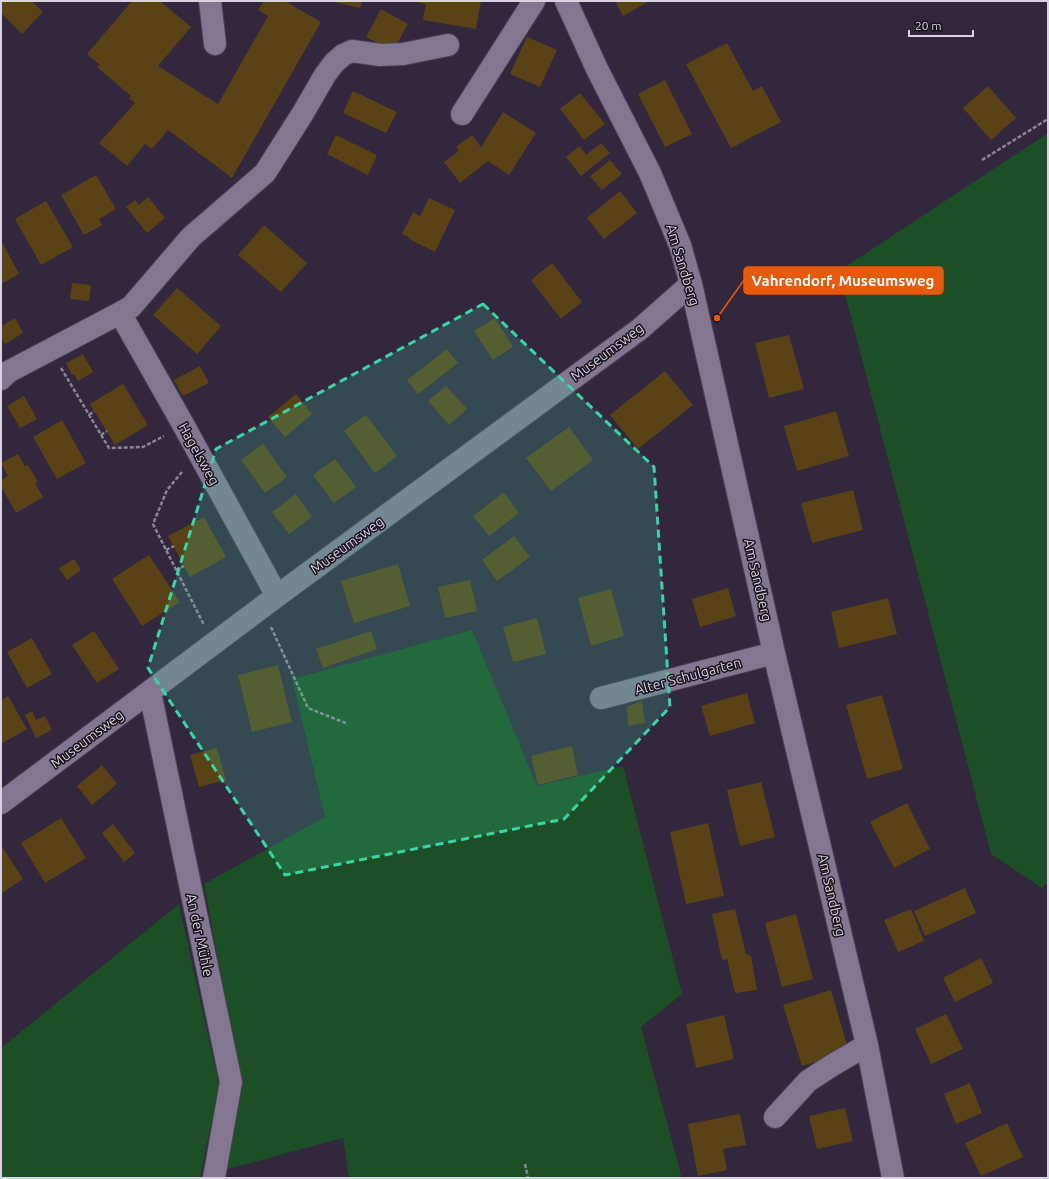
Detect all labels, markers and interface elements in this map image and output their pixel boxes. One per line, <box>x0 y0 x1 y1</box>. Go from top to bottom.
scale bar <box>909 12 973 38</box>
text: 20 m <box>915 19 942 32</box>
street label: Am Sandberg <box>663 222 703 308</box>
callout: Vahrendorf, Museumsweg <box>744 267 943 294</box>
text: Vahrendorf, Museumsweg <box>752 272 934 289</box>
street label: Museumsweg <box>568 320 646 384</box>
street label: Hagelsweg <box>175 420 223 488</box>
street label: Museumsweg <box>307 513 387 577</box>
street label: Am Sandberg <box>741 537 775 623</box>
street label: Alter Schulgarten <box>633 654 743 698</box>
street label: Museumsweg <box>48 707 126 771</box>
street label: Am Sandberg <box>815 852 849 938</box>
street label: An der Mühle <box>183 892 217 978</box>

